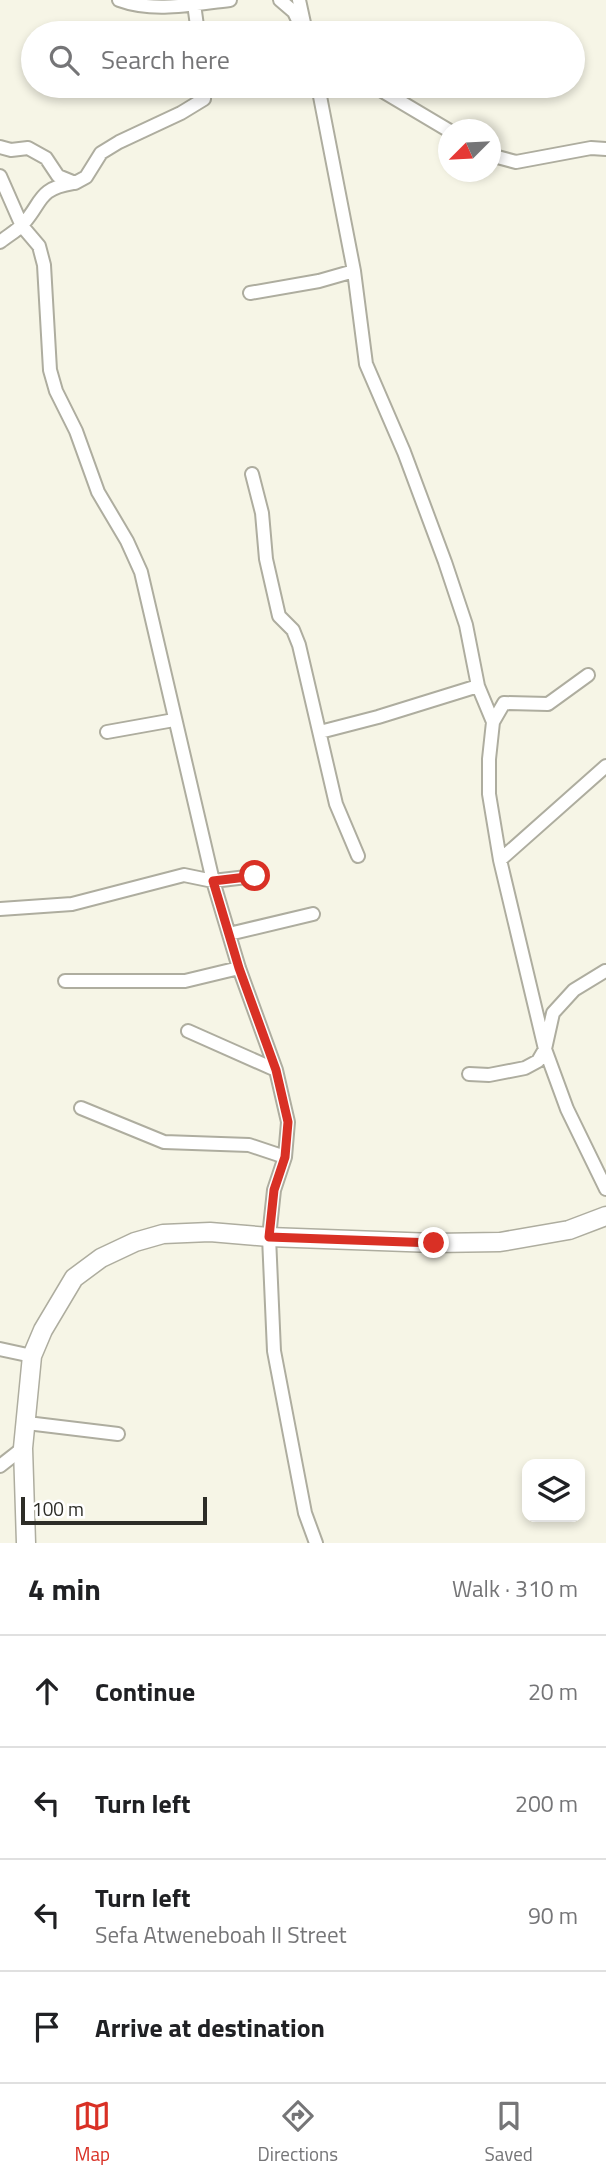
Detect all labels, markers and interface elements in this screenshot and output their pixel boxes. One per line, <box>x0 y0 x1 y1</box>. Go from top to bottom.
search box <box>21 21 585 98</box>
text: Search here <box>101 40 230 79</box>
icon: search <box>45 41 83 79</box>
north arrow <box>438 119 501 182</box>
route start <box>239 860 270 891</box>
route end <box>418 1227 449 1258</box>
map controls <box>522 1459 585 1522</box>
button: layers <box>522 1459 585 1522</box>
scale bar <box>21 1494 206 1526</box>
text: 100 m <box>32 1494 84 1523</box>
text: 4 min <box>28 1566 101 1612</box>
text: Walk · 310 m <box>452 1571 578 1606</box>
icon: ahead <box>28 1672 66 1710</box>
text: Continue <box>95 1672 195 1711</box>
text: 20 m <box>528 1674 578 1709</box>
icon: left <box>28 1784 66 1822</box>
text: Turn left <box>95 1784 190 1823</box>
text: 200 m <box>515 1786 578 1821</box>
text: Turn left <box>95 1878 190 1917</box>
icon: left <box>28 1896 66 1934</box>
text: 90 m <box>528 1898 578 1933</box>
text: Sefa Atweneboah II Street <box>95 1917 347 1952</box>
icon: arrive <box>28 2008 66 2046</box>
text: Arrive at destination <box>95 2008 325 2047</box>
tab: Map <box>73 2097 111 2168</box>
tab: Directions <box>258 2097 338 2168</box>
tab: Saved <box>484 2097 533 2168</box>

